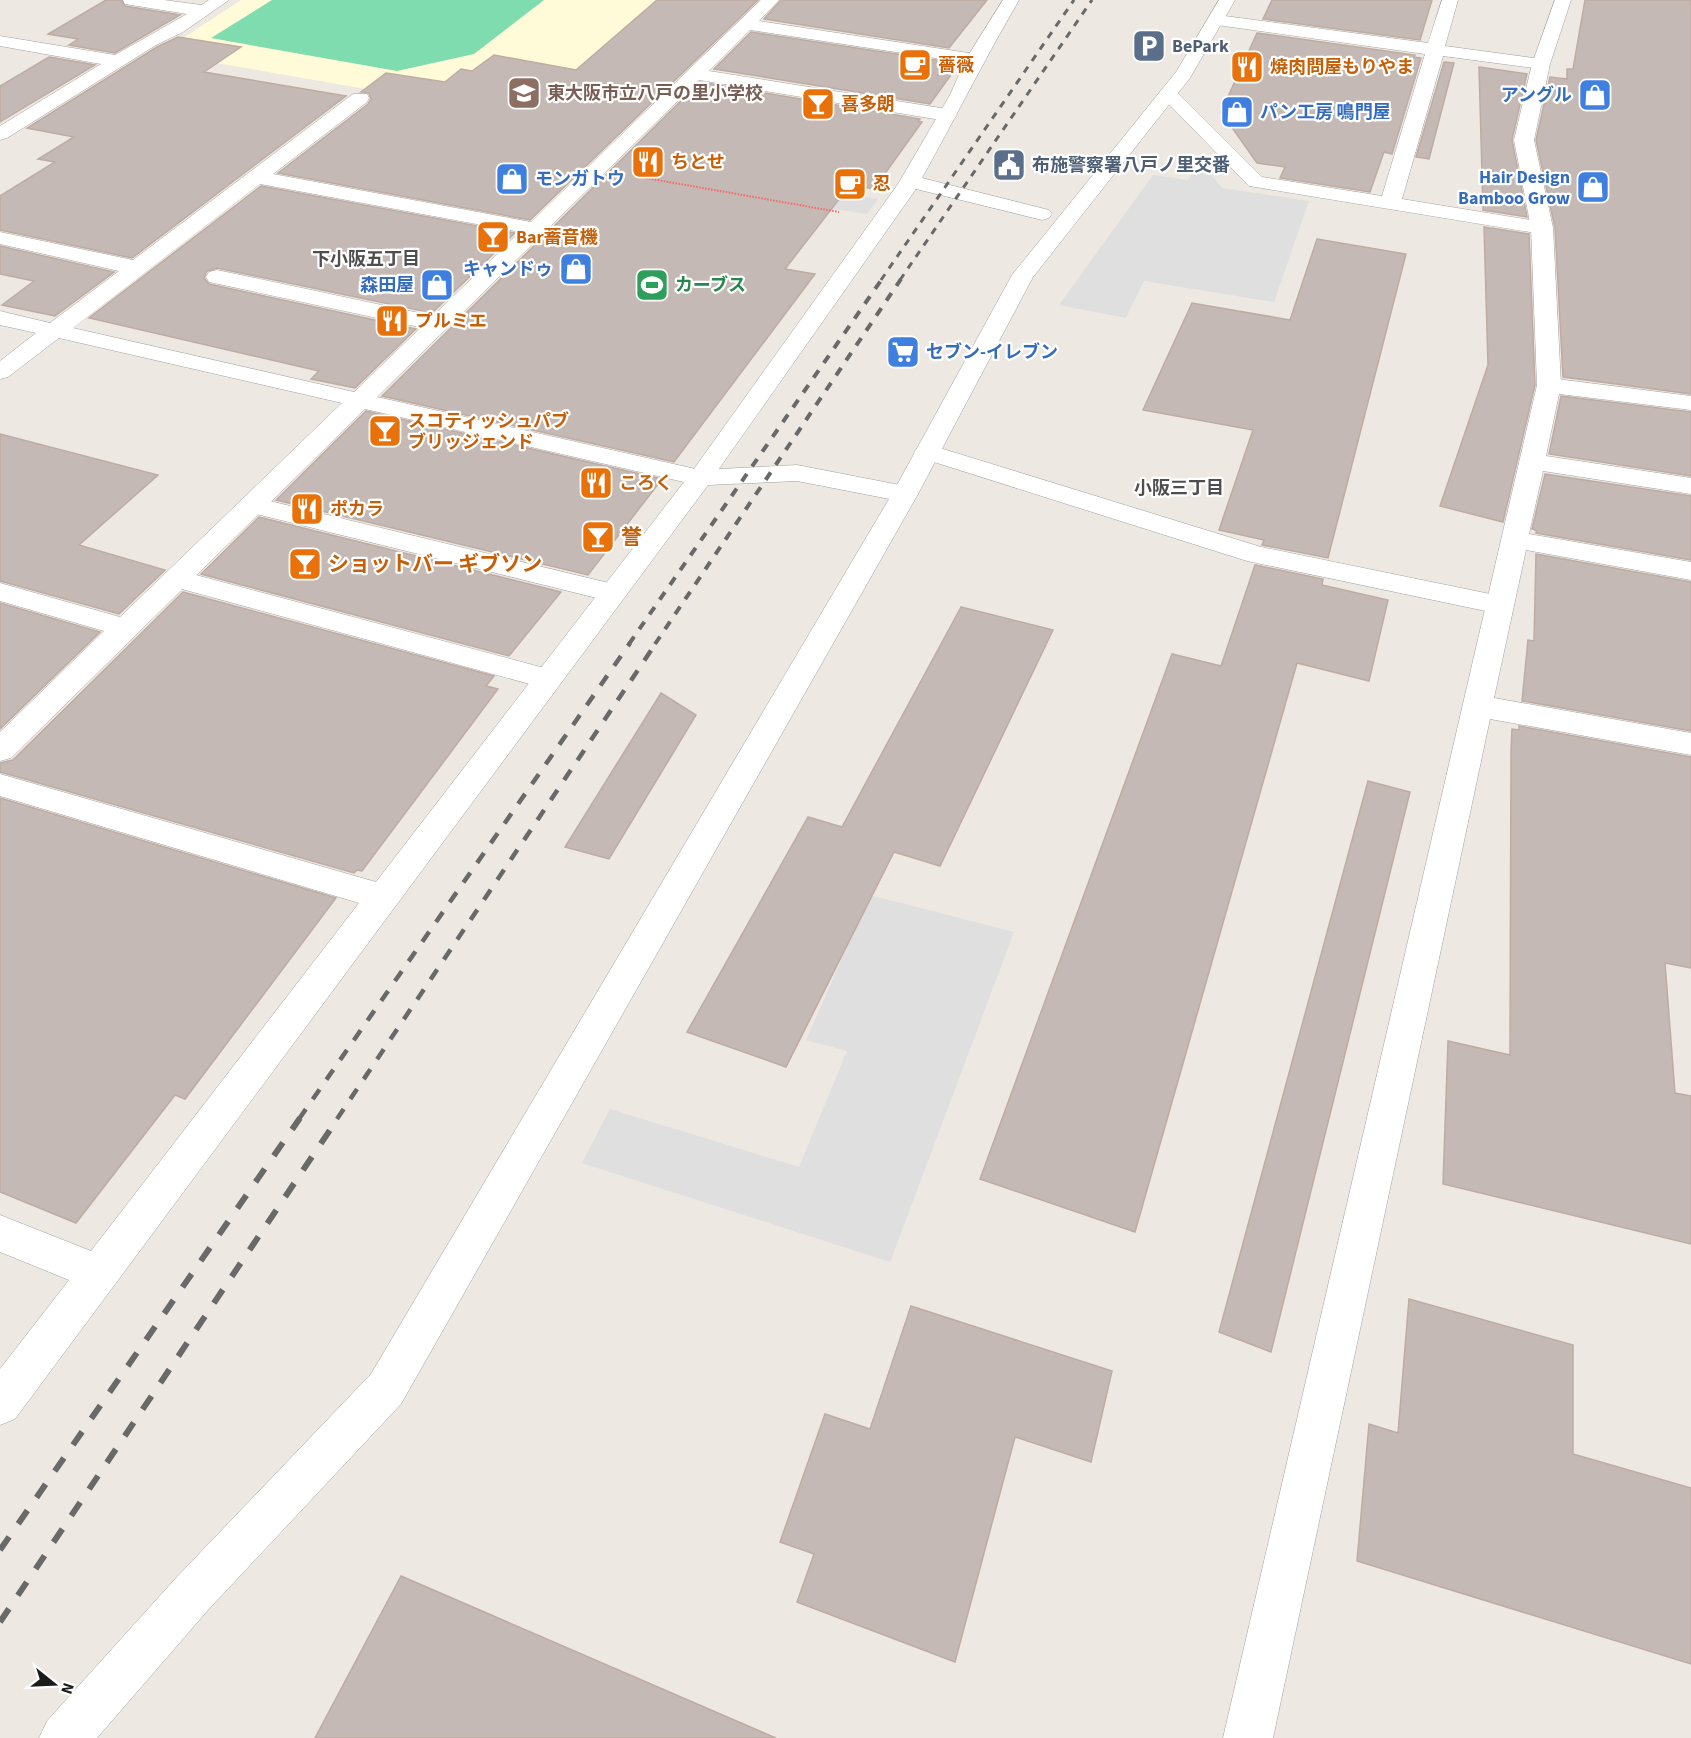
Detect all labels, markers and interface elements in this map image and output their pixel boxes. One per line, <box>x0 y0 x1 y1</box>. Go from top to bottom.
parking icon: BePark <box>1131 28 1167 64</box>
place label: BePark <box>1172 34 1229 59</box>
cafe icon: 薔薇 <box>897 47 933 83</box>
restaurant icon: 焼肉問屋もりやま <box>1229 49 1265 85</box>
place label: 薔薇 <box>938 53 974 78</box>
place label: 焼肉問屋もりやま <box>1270 55 1414 80</box>
school or university icon: 東大阪市立八戸の里小学校 <box>506 75 542 111</box>
shop icon: アングル <box>1577 77 1613 113</box>
place label: 東大阪市立八戸の里小学校 <box>547 81 763 106</box>
place label: アングル <box>1501 83 1572 108</box>
bar icon: 喜多朗 <box>800 86 836 122</box>
place label: 喜多朗 <box>841 92 895 117</box>
shop icon: パン工房 鳴門屋 <box>1219 94 1255 130</box>
place label: パン工房 鳴門屋 <box>1260 100 1391 125</box>
restaurant icon: ちとせ <box>630 144 666 180</box>
public building icon: 布施警察署八戸ノ里交番 <box>991 147 1027 183</box>
place label: ちとせ <box>671 150 725 175</box>
place label: 布施警察署八戸ノ里交番 <box>1032 153 1230 178</box>
shop icon: モンガトウ <box>494 161 530 197</box>
place label: Hair Design Bamboo Grow <box>1458 165 1570 211</box>
cafe icon: 忍 <box>832 166 868 202</box>
place label: モンガトウ <box>535 167 625 192</box>
shop icon: Hair Design Bamboo Grow <box>1575 169 1611 205</box>
place label: 忍 <box>873 172 891 197</box>
bar icon: Bar蓄音機 <box>475 219 511 255</box>
place label: Bar蓄音機 <box>516 225 599 250</box>
district label: 下小阪五丁目 <box>312 247 420 272</box>
shop icon: キャンドゥ <box>558 251 594 287</box>
place label: キャンドゥ <box>463 257 553 282</box>
shop icon: 森田屋 <box>419 267 455 303</box>
sports icon: カーブス <box>634 267 670 303</box>
place label: 森田屋 <box>360 273 414 298</box>
place label: カーブス <box>675 273 746 298</box>
restaurant icon: プルミエ <box>374 303 410 339</box>
place label: プルミエ <box>415 309 487 334</box>
supermarket icon: セブン-イレブン <box>885 334 921 370</box>
place label: セブン-イレブン <box>926 340 1058 365</box>
place label: スコティッシュパブ ブリッジェンド <box>408 409 569 455</box>
bar icon: スコティッシュパブ ブリッジェンド <box>367 413 403 449</box>
restaurant icon: ころく <box>578 465 614 501</box>
place label: ころく <box>619 471 673 496</box>
district label: 小阪三丁目 <box>1134 476 1224 501</box>
restaurant icon: ポカラ <box>289 491 325 527</box>
place label: ポカラ <box>330 497 384 522</box>
bar icon: 誉 <box>580 519 616 555</box>
place label: 誉 <box>621 522 642 552</box>
bar icon: ショットバー ギブソン <box>287 546 323 582</box>
place label: ショットバー ギブソン <box>328 549 542 579</box>
north arrow <box>24 1654 84 1714</box>
text: N <box>55 1680 79 1697</box>

